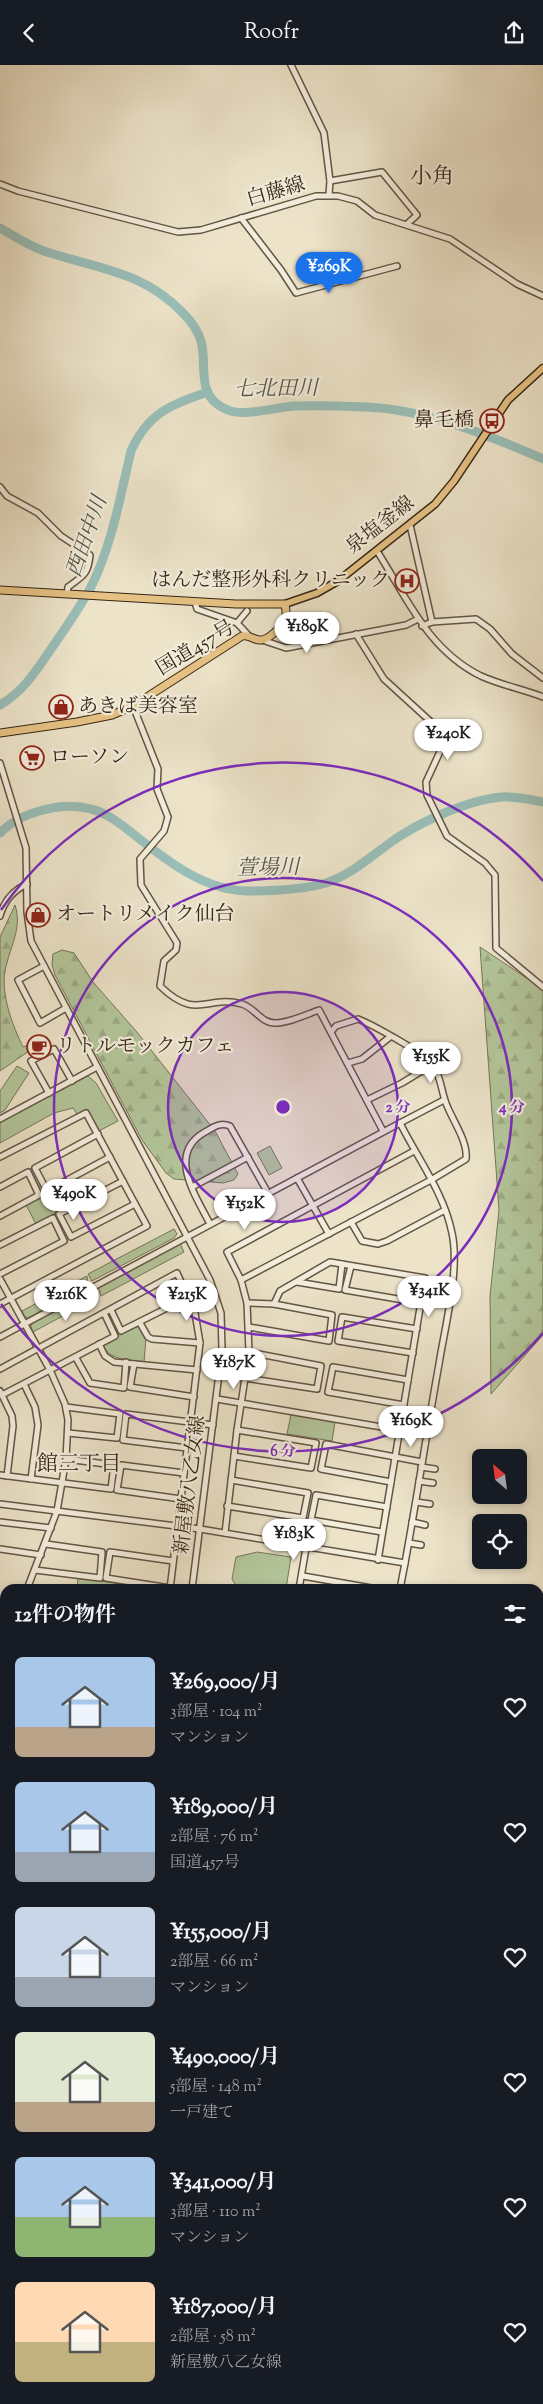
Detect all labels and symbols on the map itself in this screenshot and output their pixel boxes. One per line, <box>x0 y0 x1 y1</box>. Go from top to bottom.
district label: 小角 <box>410 162 454 194</box>
street label: 白藤線 <box>243 171 309 215</box>
pin: ¥269K <box>294 251 364 294</box>
water label: 七北田川 <box>234 374 320 406</box>
place label: 鼻毛橋 <box>414 407 474 436</box>
bus stop icon: 鼻毛橋 <box>479 408 505 434</box>
street label: 泉塩釜線 <box>341 490 421 562</box>
water label: 西田中川 <box>60 491 117 582</box>
place label: はんだ整形外科クリニック <box>151 567 390 596</box>
hospital icon: はんだ整形外科クリニック <box>394 568 420 594</box>
pin: ¥189K <box>272 611 342 654</box>
street label: 国道457号 <box>151 614 241 684</box>
place label: あきば美容室 <box>78 693 198 722</box>
shop icon: あきば美容室 <box>48 694 74 720</box>
pin: ¥240K <box>413 719 483 761</box>
place label: ローソン <box>50 744 129 773</box>
supermarket icon: ローソン <box>19 745 45 771</box>
water label: 萱場川 <box>236 853 302 885</box>
place label: オートリメイク仙台 <box>56 901 235 930</box>
shop icon: オートリメイク仙台 <box>25 902 51 928</box>
place label: リトルモックカフェ <box>56 1033 234 1062</box>
cafe icon: リトルモックカフェ <box>26 1034 52 1060</box>
pin: ¥155K <box>396 1041 466 1084</box>
centre of rings <box>274 1098 292 1116</box>
text: 2 分 <box>385 1098 411 1119</box>
text: 4 分 <box>498 1098 525 1119</box>
pin: ¥490K <box>39 1179 109 1221</box>
pin: ¥152K <box>210 1189 280 1231</box>
pin: ¥341K <box>394 1275 464 1318</box>
pin: ¥216K <box>31 1279 101 1322</box>
pin: ¥215K <box>152 1279 222 1322</box>
pin: ¥187K <box>199 1347 269 1390</box>
pin: ¥169K <box>376 1405 446 1448</box>
street label: 新屋敷八乙女線 <box>168 1414 214 1556</box>
text: 6 分 <box>270 1442 296 1463</box>
north arrow <box>472 1449 528 1504</box>
district label: 館三丁目 <box>37 1450 121 1480</box>
pin: ¥183K <box>259 1519 329 1561</box>

